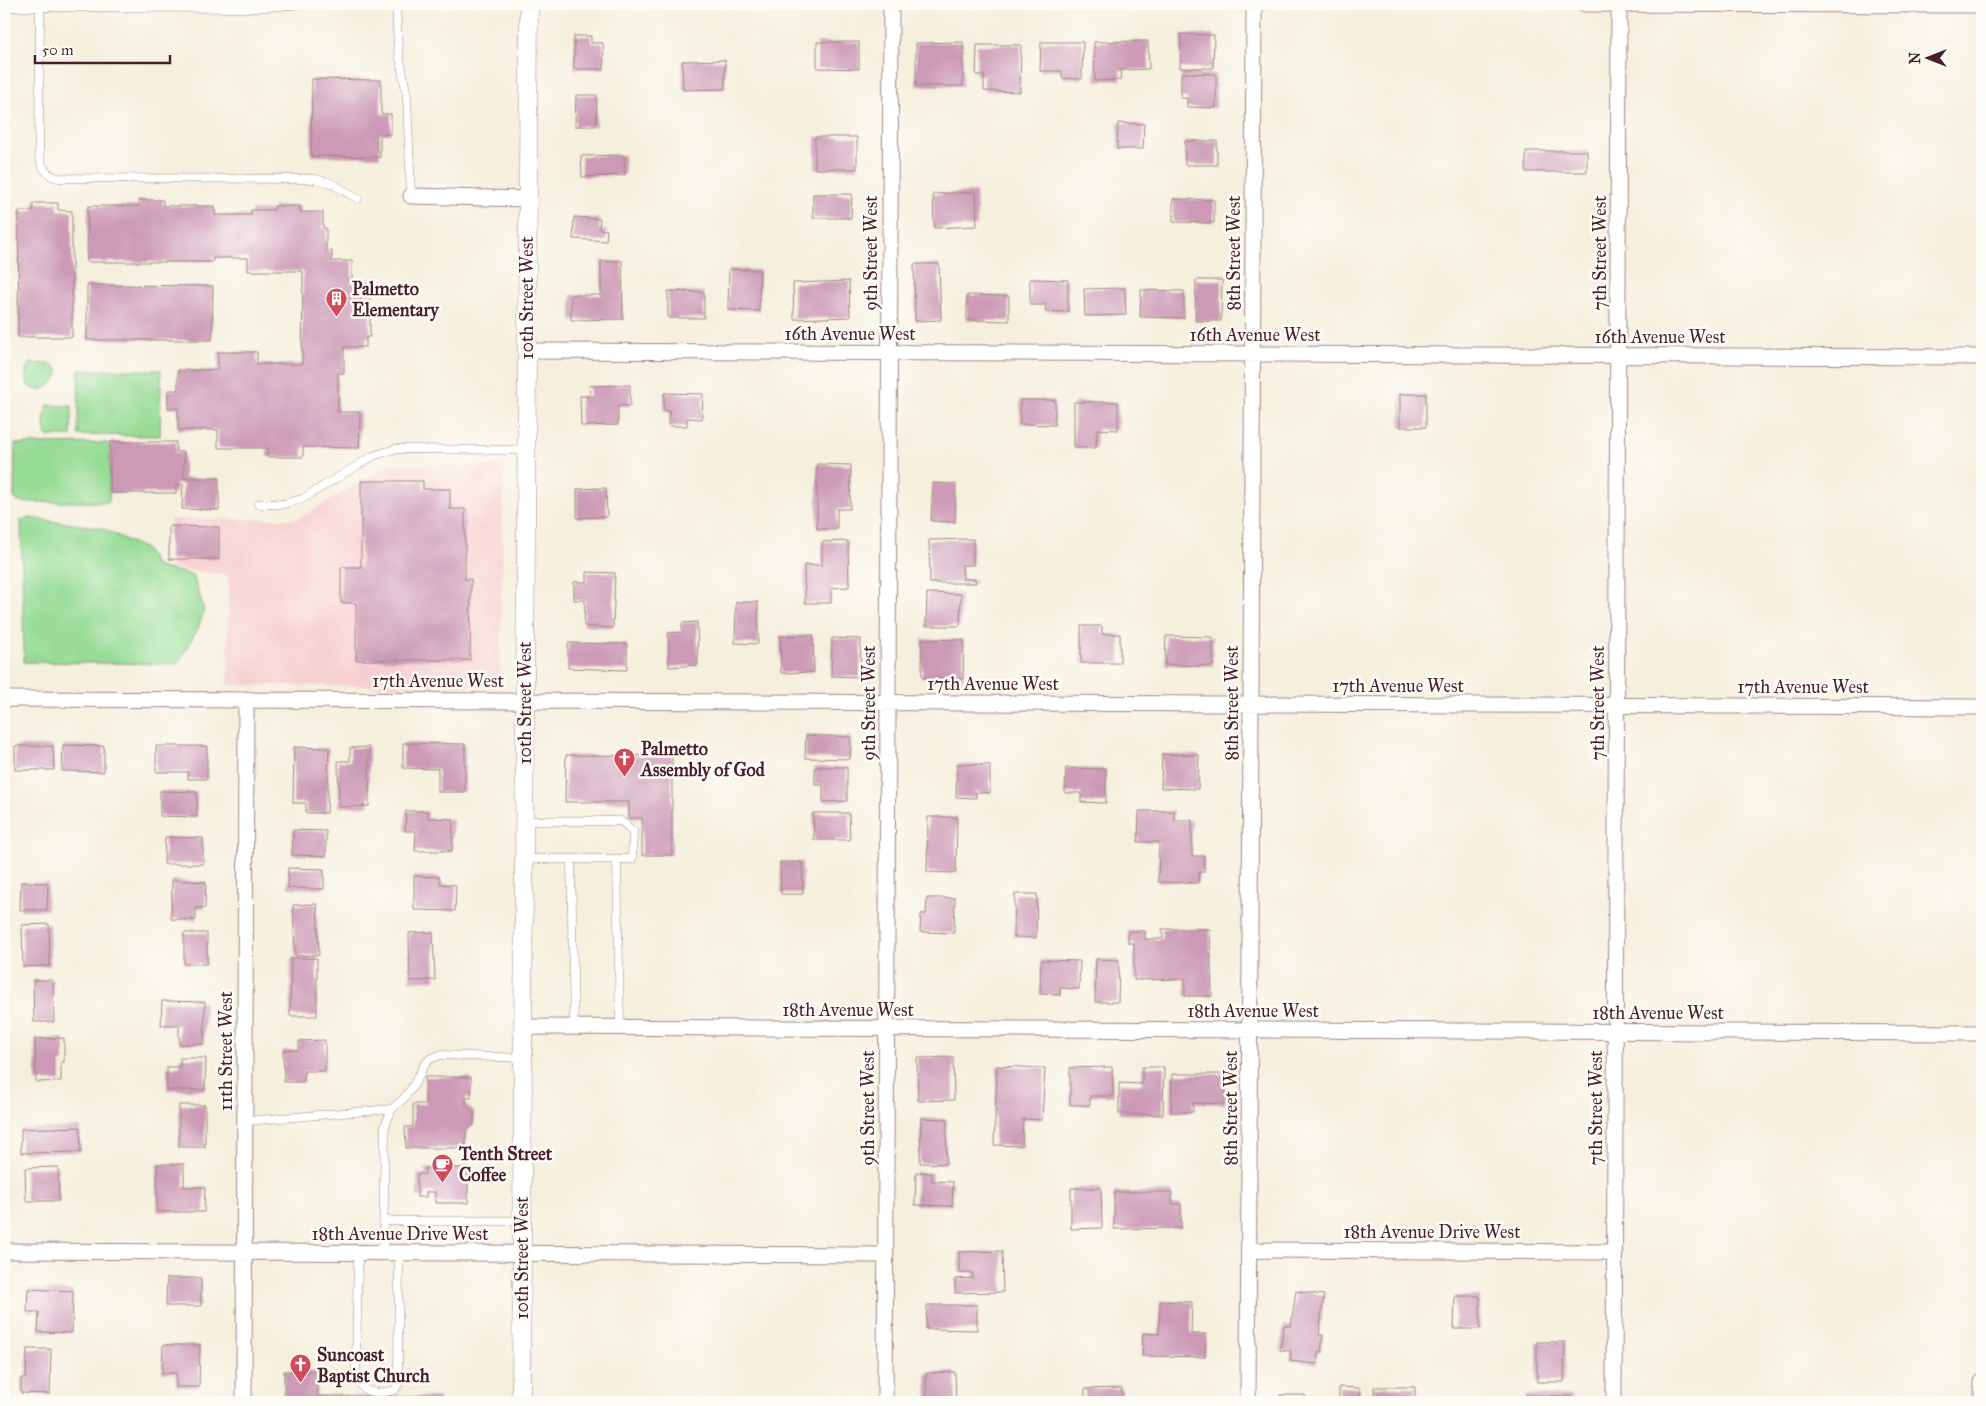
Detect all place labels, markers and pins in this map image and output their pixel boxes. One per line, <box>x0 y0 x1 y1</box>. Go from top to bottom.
place label: Palmetto Elementary <box>352 278 440 322</box>
building icon: Palmetto Elementary <box>324 287 348 318</box>
place label: Palmetto Assembly of God <box>640 738 766 782</box>
church icon: Palmetto Assembly of God <box>613 747 637 778</box>
place label: Tenth Street Coffee <box>458 1143 553 1186</box>
cafe icon: Tenth Street Coffee <box>431 1152 455 1183</box>
place label: Suncoast Baptist Church <box>317 1344 431 1388</box>
church icon: Suncoast Baptist Church <box>289 1353 313 1384</box>

